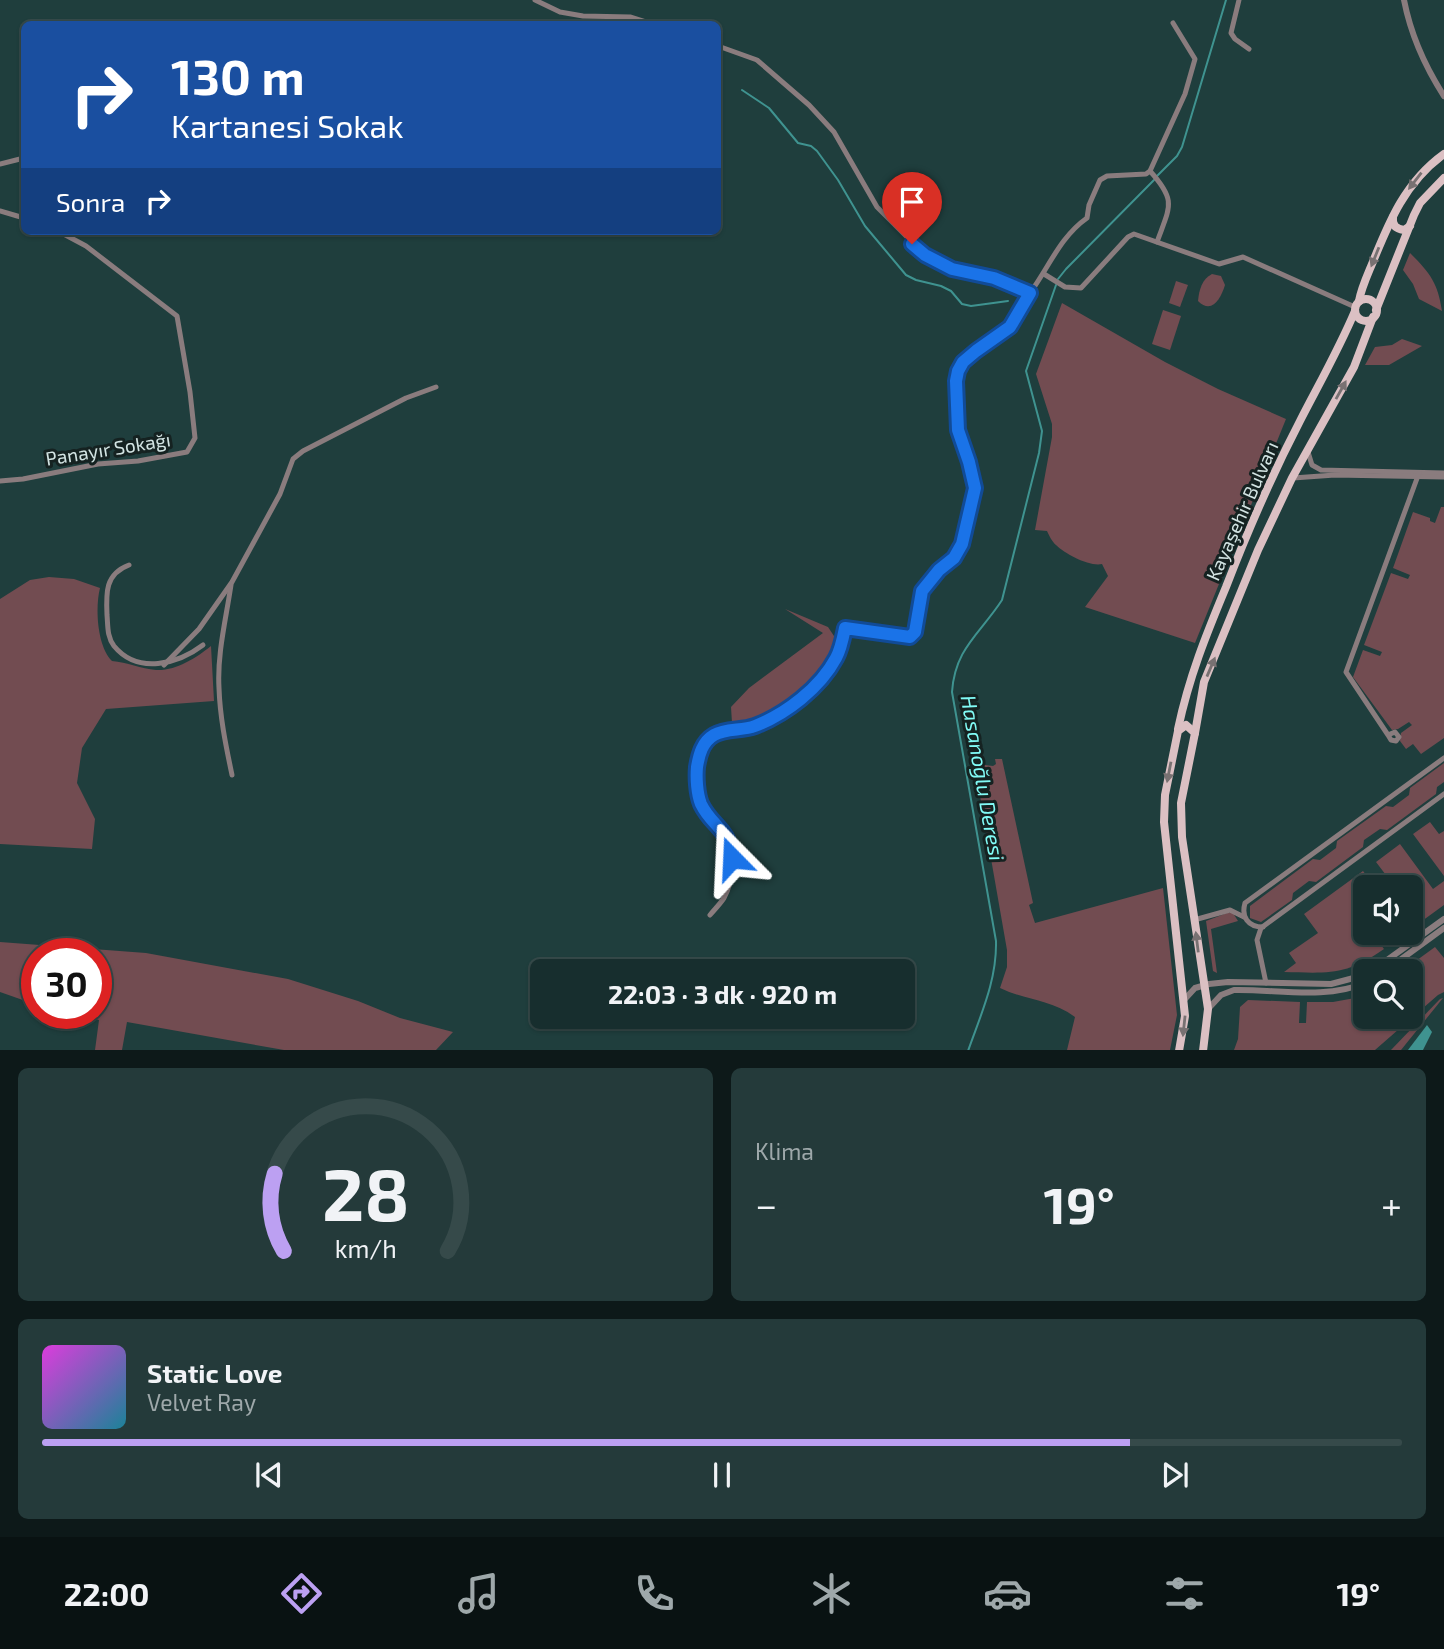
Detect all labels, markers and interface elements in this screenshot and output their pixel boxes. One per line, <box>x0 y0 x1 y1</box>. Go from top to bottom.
text: 130 m <box>171 46 305 105</box>
icon: right <box>56 49 147 140</box>
text: Kartanesi Sokak <box>171 106 403 144</box>
pin <box>882 172 942 244</box>
one-way arrow <box>1408 172 1422 190</box>
icon: right <box>139 182 177 220</box>
icon: arrive <box>893 183 931 221</box>
text: Sonra <box>56 186 125 217</box>
one-way arrow <box>1369 247 1380 268</box>
one-way arrow <box>1335 380 1347 400</box>
street label: Panayır Sokağı <box>44 427 172 470</box>
street label: Kayaşehir Bulvarı <box>1201 438 1283 584</box>
one-way arrow <box>1205 657 1217 677</box>
water label: Hasanoğlu Deresi <box>957 693 1010 863</box>
one-way arrow <box>1164 761 1175 783</box>
position arrow <box>695 821 769 895</box>
map controls <box>1353 875 1423 1029</box>
button: sound <box>1353 875 1423 945</box>
one-way arrow <box>1192 931 1203 953</box>
speed limit sign: 30 <box>21 938 112 1029</box>
button: search <box>1353 959 1423 1029</box>
text: 22:03 · 3 dk · 920 m <box>608 978 837 1009</box>
one-way arrow <box>1178 1015 1189 1037</box>
text: Klima <box>755 1137 814 1165</box>
text: 28 <box>322 1148 409 1236</box>
text: 19° <box>1044 1172 1115 1234</box>
text: − <box>755 1181 777 1227</box>
text: + <box>1381 1181 1402 1227</box>
text: km/h <box>334 1232 397 1262</box>
text: Static Love <box>147 1357 283 1388</box>
text: Velvet Ray <box>147 1388 256 1416</box>
icon: previous <box>250 1456 288 1494</box>
icon: pause <box>703 1456 741 1494</box>
icon: next <box>1156 1456 1194 1494</box>
icon: directions <box>277 1569 326 1618</box>
icon: music <box>454 1569 503 1618</box>
icon: phone <box>630 1569 679 1618</box>
icon: climate <box>807 1569 856 1618</box>
icon: car <box>983 1569 1032 1618</box>
icon: filters <box>1160 1569 1209 1618</box>
text: 22:00 <box>64 1574 150 1612</box>
text: 19° <box>1336 1574 1380 1612</box>

